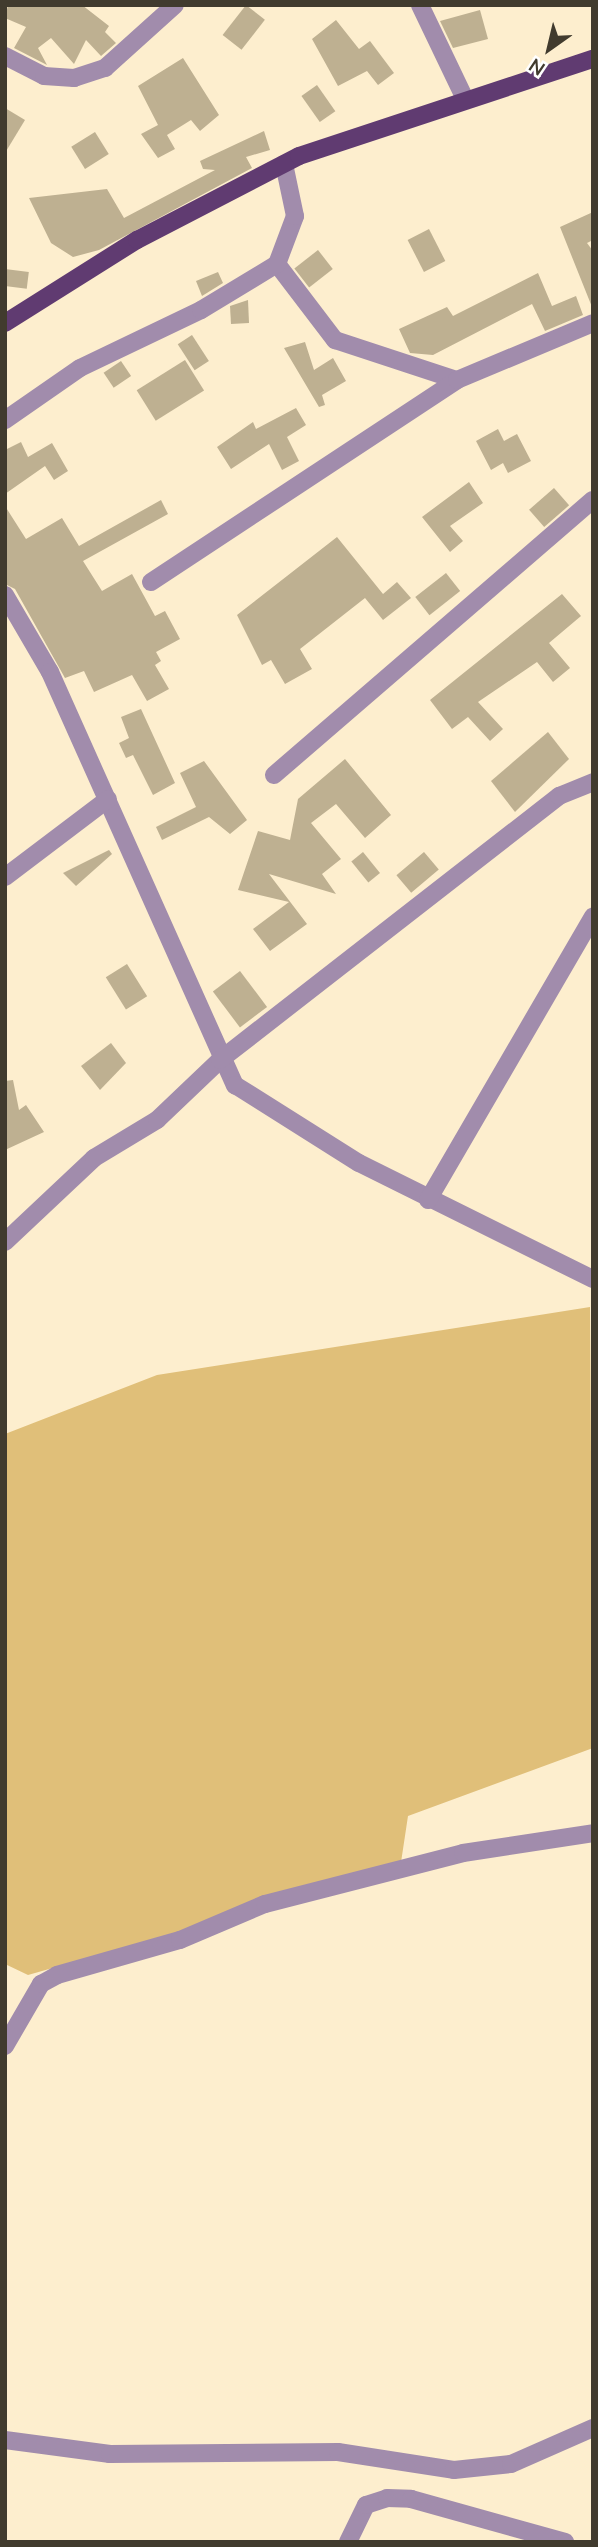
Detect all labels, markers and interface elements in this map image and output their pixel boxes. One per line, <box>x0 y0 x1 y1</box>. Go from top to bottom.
north arrow <box>514 14 584 84</box>
text: N <box>524 52 550 81</box>

